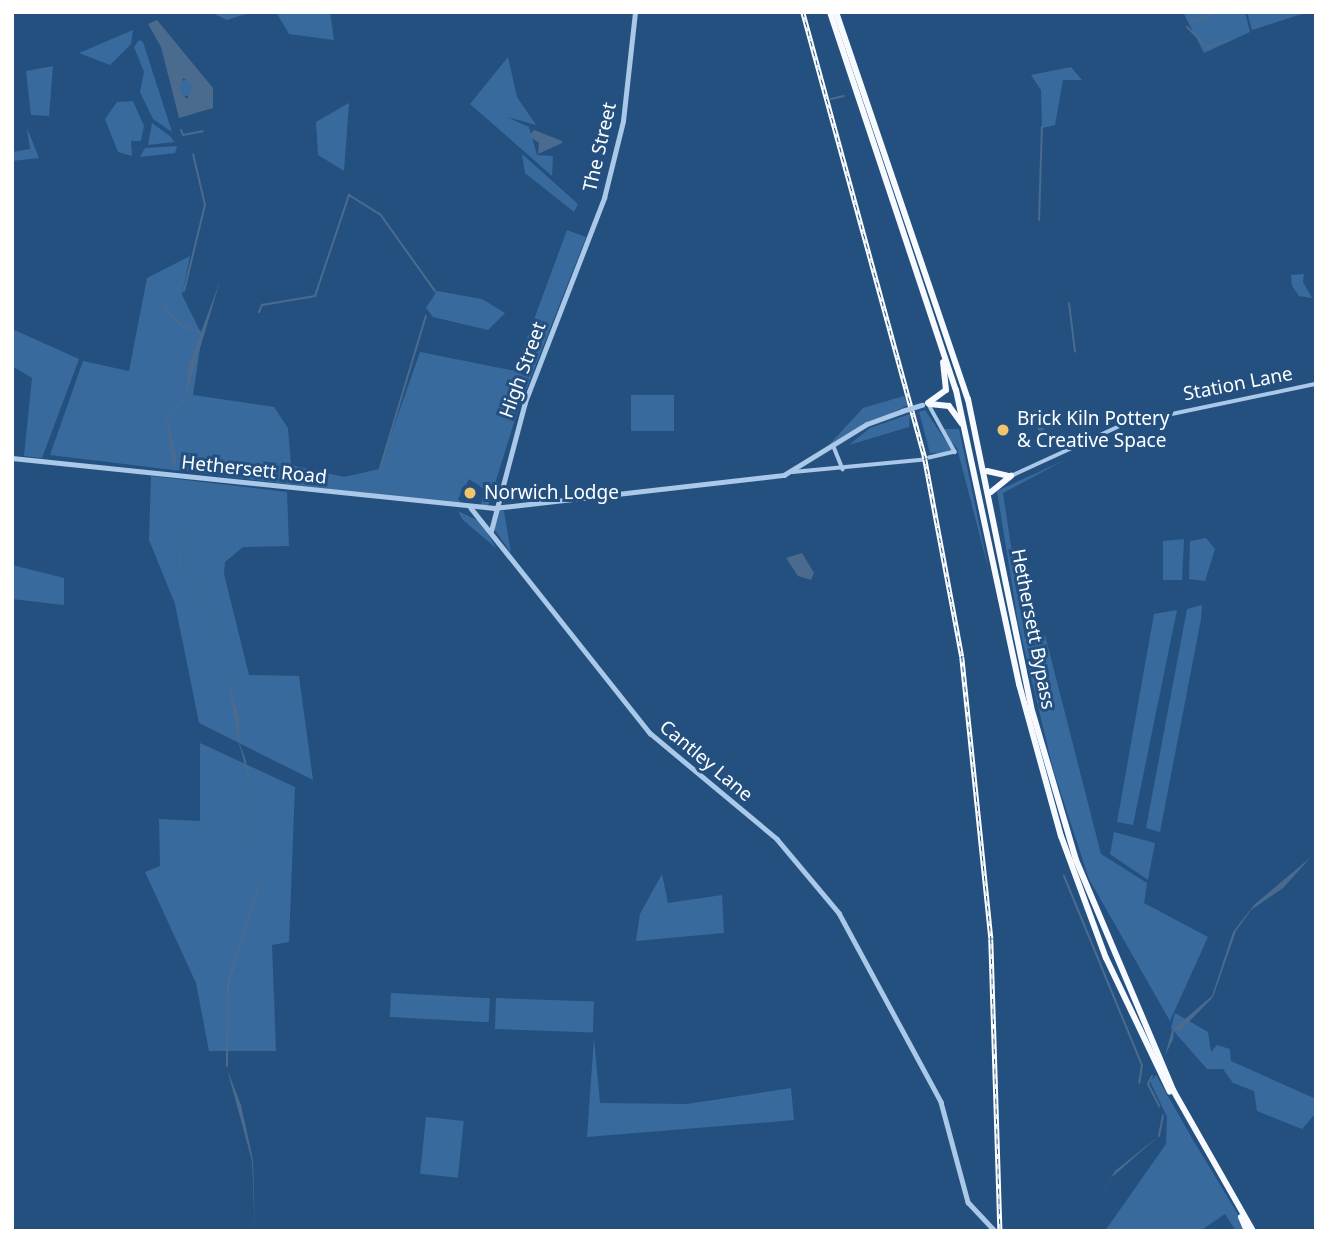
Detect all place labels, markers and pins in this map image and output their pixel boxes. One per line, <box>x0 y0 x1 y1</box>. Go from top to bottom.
place label: Brick Kiln Pottery & Creative Space <box>1017 408 1170 452</box>
marker: Brick Kiln Pottery & Creative Space <box>995 422 1011 438</box>
place label: Norwich Lodge <box>484 482 619 504</box>
marker: Norwich Lodge <box>462 485 478 501</box>

